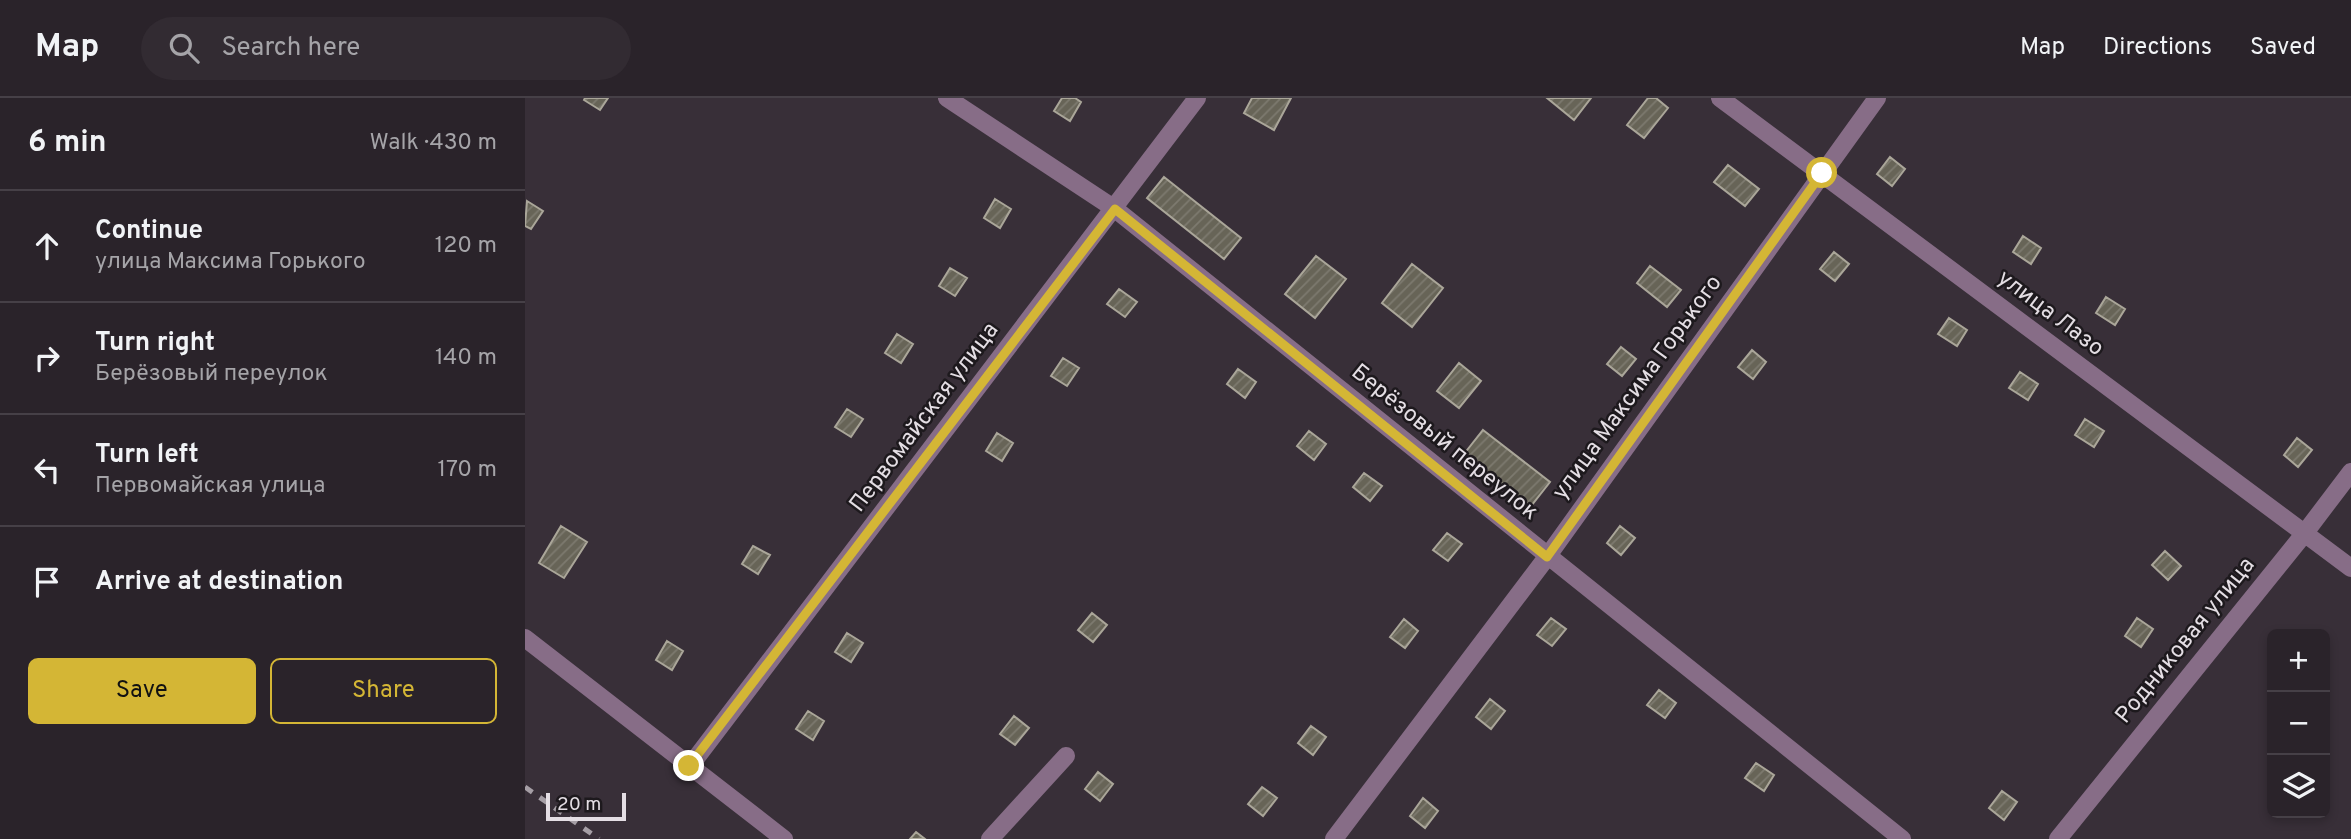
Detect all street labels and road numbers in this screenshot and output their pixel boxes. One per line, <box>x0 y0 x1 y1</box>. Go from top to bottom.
street label: улица Лазо <box>1991 264 2109 364</box>
street label: улица Максима Горького <box>1547 270 1729 506</box>
street label: Первомайская улица <box>844 317 1006 519</box>
street label: Берёзовый переулок <box>1345 359 1543 527</box>
street label: Родниковая улица <box>2110 552 2262 730</box>

